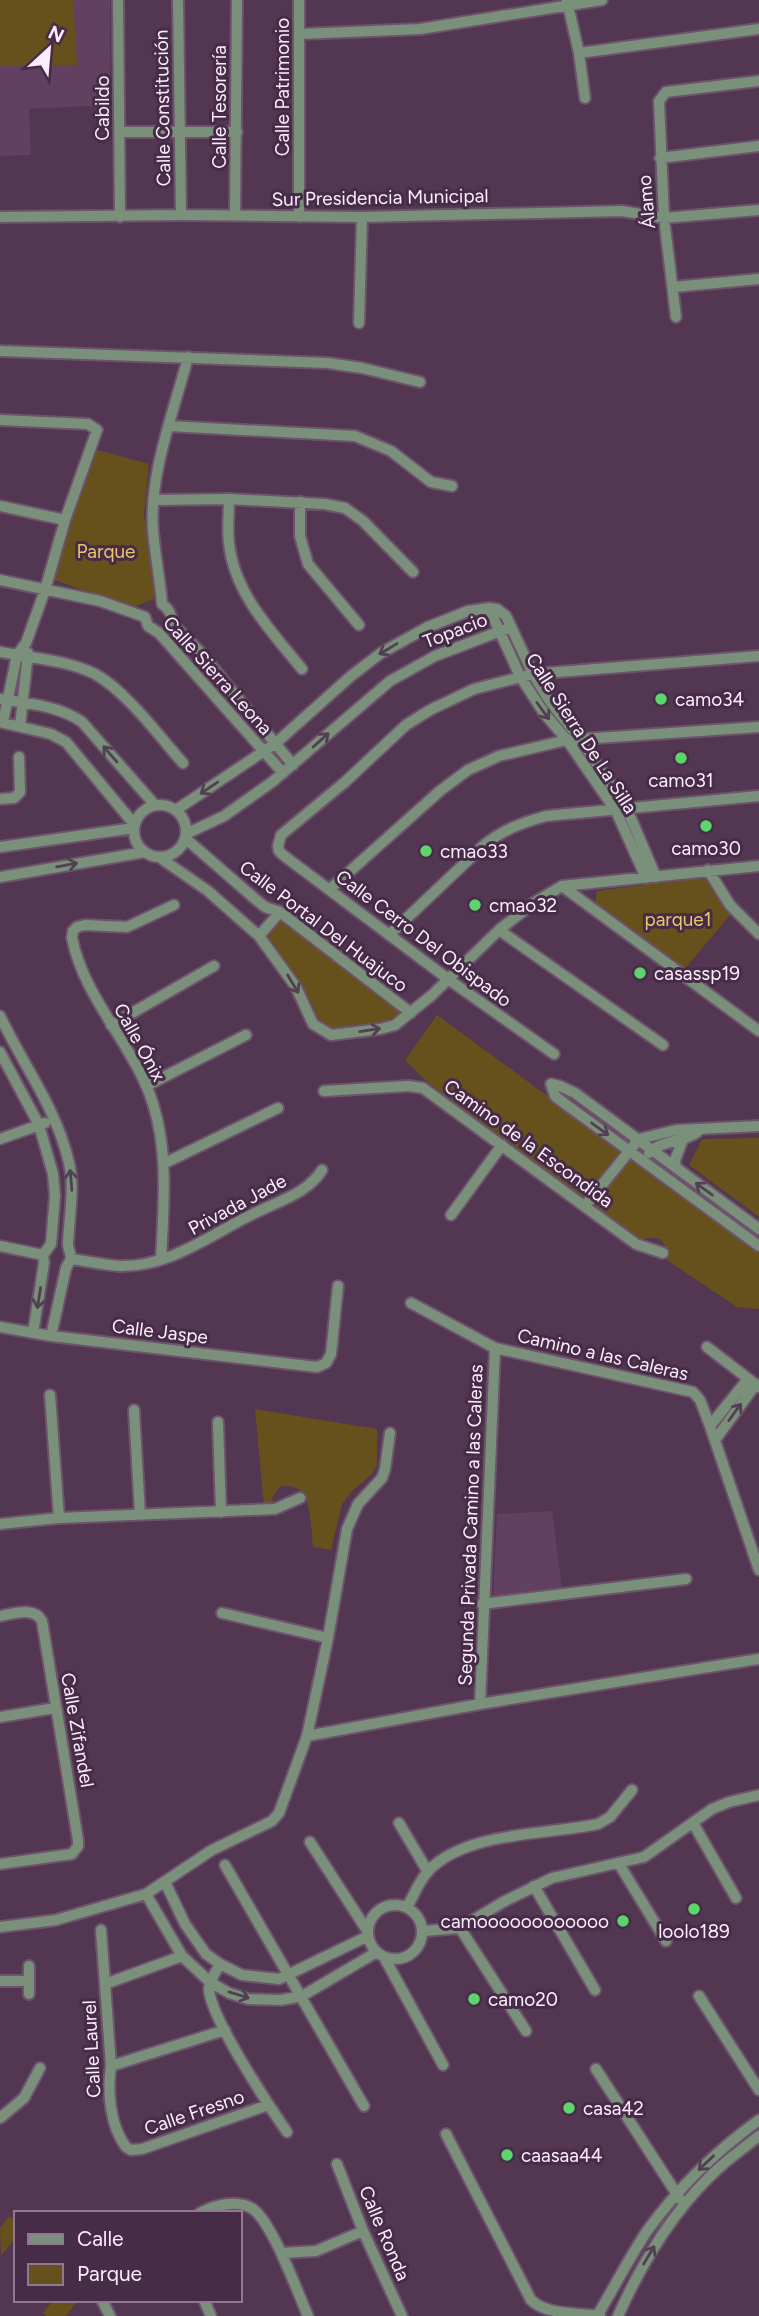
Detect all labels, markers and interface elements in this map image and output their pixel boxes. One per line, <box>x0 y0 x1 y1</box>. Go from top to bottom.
north arrow <box>14 14 84 84</box>
street label: Calle Patrimonio <box>271 18 294 156</box>
text: N <box>45 21 68 48</box>
street label: Calle Constitución <box>150 29 175 187</box>
street label: Calle Tesorería <box>208 45 231 169</box>
street label: Cabildo <box>91 75 114 141</box>
street label: Álamo <box>633 174 660 230</box>
street label: Sur Presidencia Municipal <box>271 184 489 211</box>
park label: Parque <box>77 540 135 563</box>
street label: Topacio <box>420 608 491 653</box>
street label: Calle Sierra Leona <box>158 611 277 740</box>
one-way arrow <box>379 642 398 657</box>
street label: Calle Sierra De La Silla <box>521 649 642 818</box>
place label: camo34 <box>675 688 744 711</box>
marker: camo34 <box>653 691 669 707</box>
one-way arrow <box>536 701 551 720</box>
one-way arrow <box>312 731 329 748</box>
one-way arrow <box>102 745 118 763</box>
marker: camo31 <box>673 750 689 766</box>
place label: camo31 <box>648 769 714 792</box>
one-way arrow <box>199 782 219 796</box>
marker: camo30 <box>698 818 714 834</box>
place label: camo30 <box>671 837 741 860</box>
place label: cmao33 <box>440 840 508 863</box>
marker: cmao33 <box>418 843 434 859</box>
street label: Calle Portal Del Huajuco <box>235 856 412 997</box>
one-way arrow <box>55 858 78 871</box>
street label: Calle Cerro Del Obispado <box>331 865 516 1012</box>
place label: cmao32 <box>489 894 557 917</box>
marker: cmao32 <box>467 897 483 913</box>
park label: parque1 <box>644 908 712 931</box>
place label: casassp19 <box>654 962 740 985</box>
marker: casassp19 <box>632 965 648 981</box>
one-way arrow <box>287 974 301 994</box>
street label: Calle Ónix <box>109 999 170 1085</box>
one-way arrow <box>358 1023 381 1036</box>
street label: Camino de la Escondida <box>440 1074 618 1212</box>
one-way arrow <box>590 1122 609 1136</box>
one-way arrow <box>64 1169 77 1192</box>
street label: Privada Jade <box>184 1169 290 1240</box>
one-way arrow <box>695 1182 714 1196</box>
one-way arrow <box>32 1286 45 1309</box>
street label: Calle Jaspe <box>111 1314 209 1349</box>
street label: Camino a las Caleras <box>515 1324 691 1385</box>
street label: Segunda Privada Camino a las Caleras <box>453 1364 488 1686</box>
one-way arrow <box>728 1403 743 1422</box>
street label: Calle Zifandel <box>56 1671 99 1789</box>
marker: loolo189 <box>686 1901 702 1917</box>
place label: camoooooooooooo <box>441 1910 609 1933</box>
marker: camoooooooooooo <box>615 1913 631 1929</box>
place label: loolo189 <box>658 1920 730 1943</box>
place label: camo20 <box>488 1988 558 2011</box>
one-way arrow <box>228 1990 250 2003</box>
marker: camo20 <box>466 1991 482 2007</box>
street label: Calle Laurel <box>77 1999 106 2098</box>
street label: Calle Fresno <box>141 2085 247 2140</box>
place label: casa42 <box>583 2097 644 2120</box>
marker: casa42 <box>561 2100 577 2116</box>
place label: caasaa44 <box>521 2144 603 2167</box>
marker: caasaa44 <box>499 2147 515 2163</box>
one-way arrow <box>698 2154 715 2171</box>
street label: Calle Ronda <box>354 2182 415 2284</box>
legend <box>14 2211 242 2302</box>
text: Calle <box>77 2226 124 2251</box>
one-way arrow <box>642 2246 656 2266</box>
text: Parque <box>77 2261 142 2286</box>

